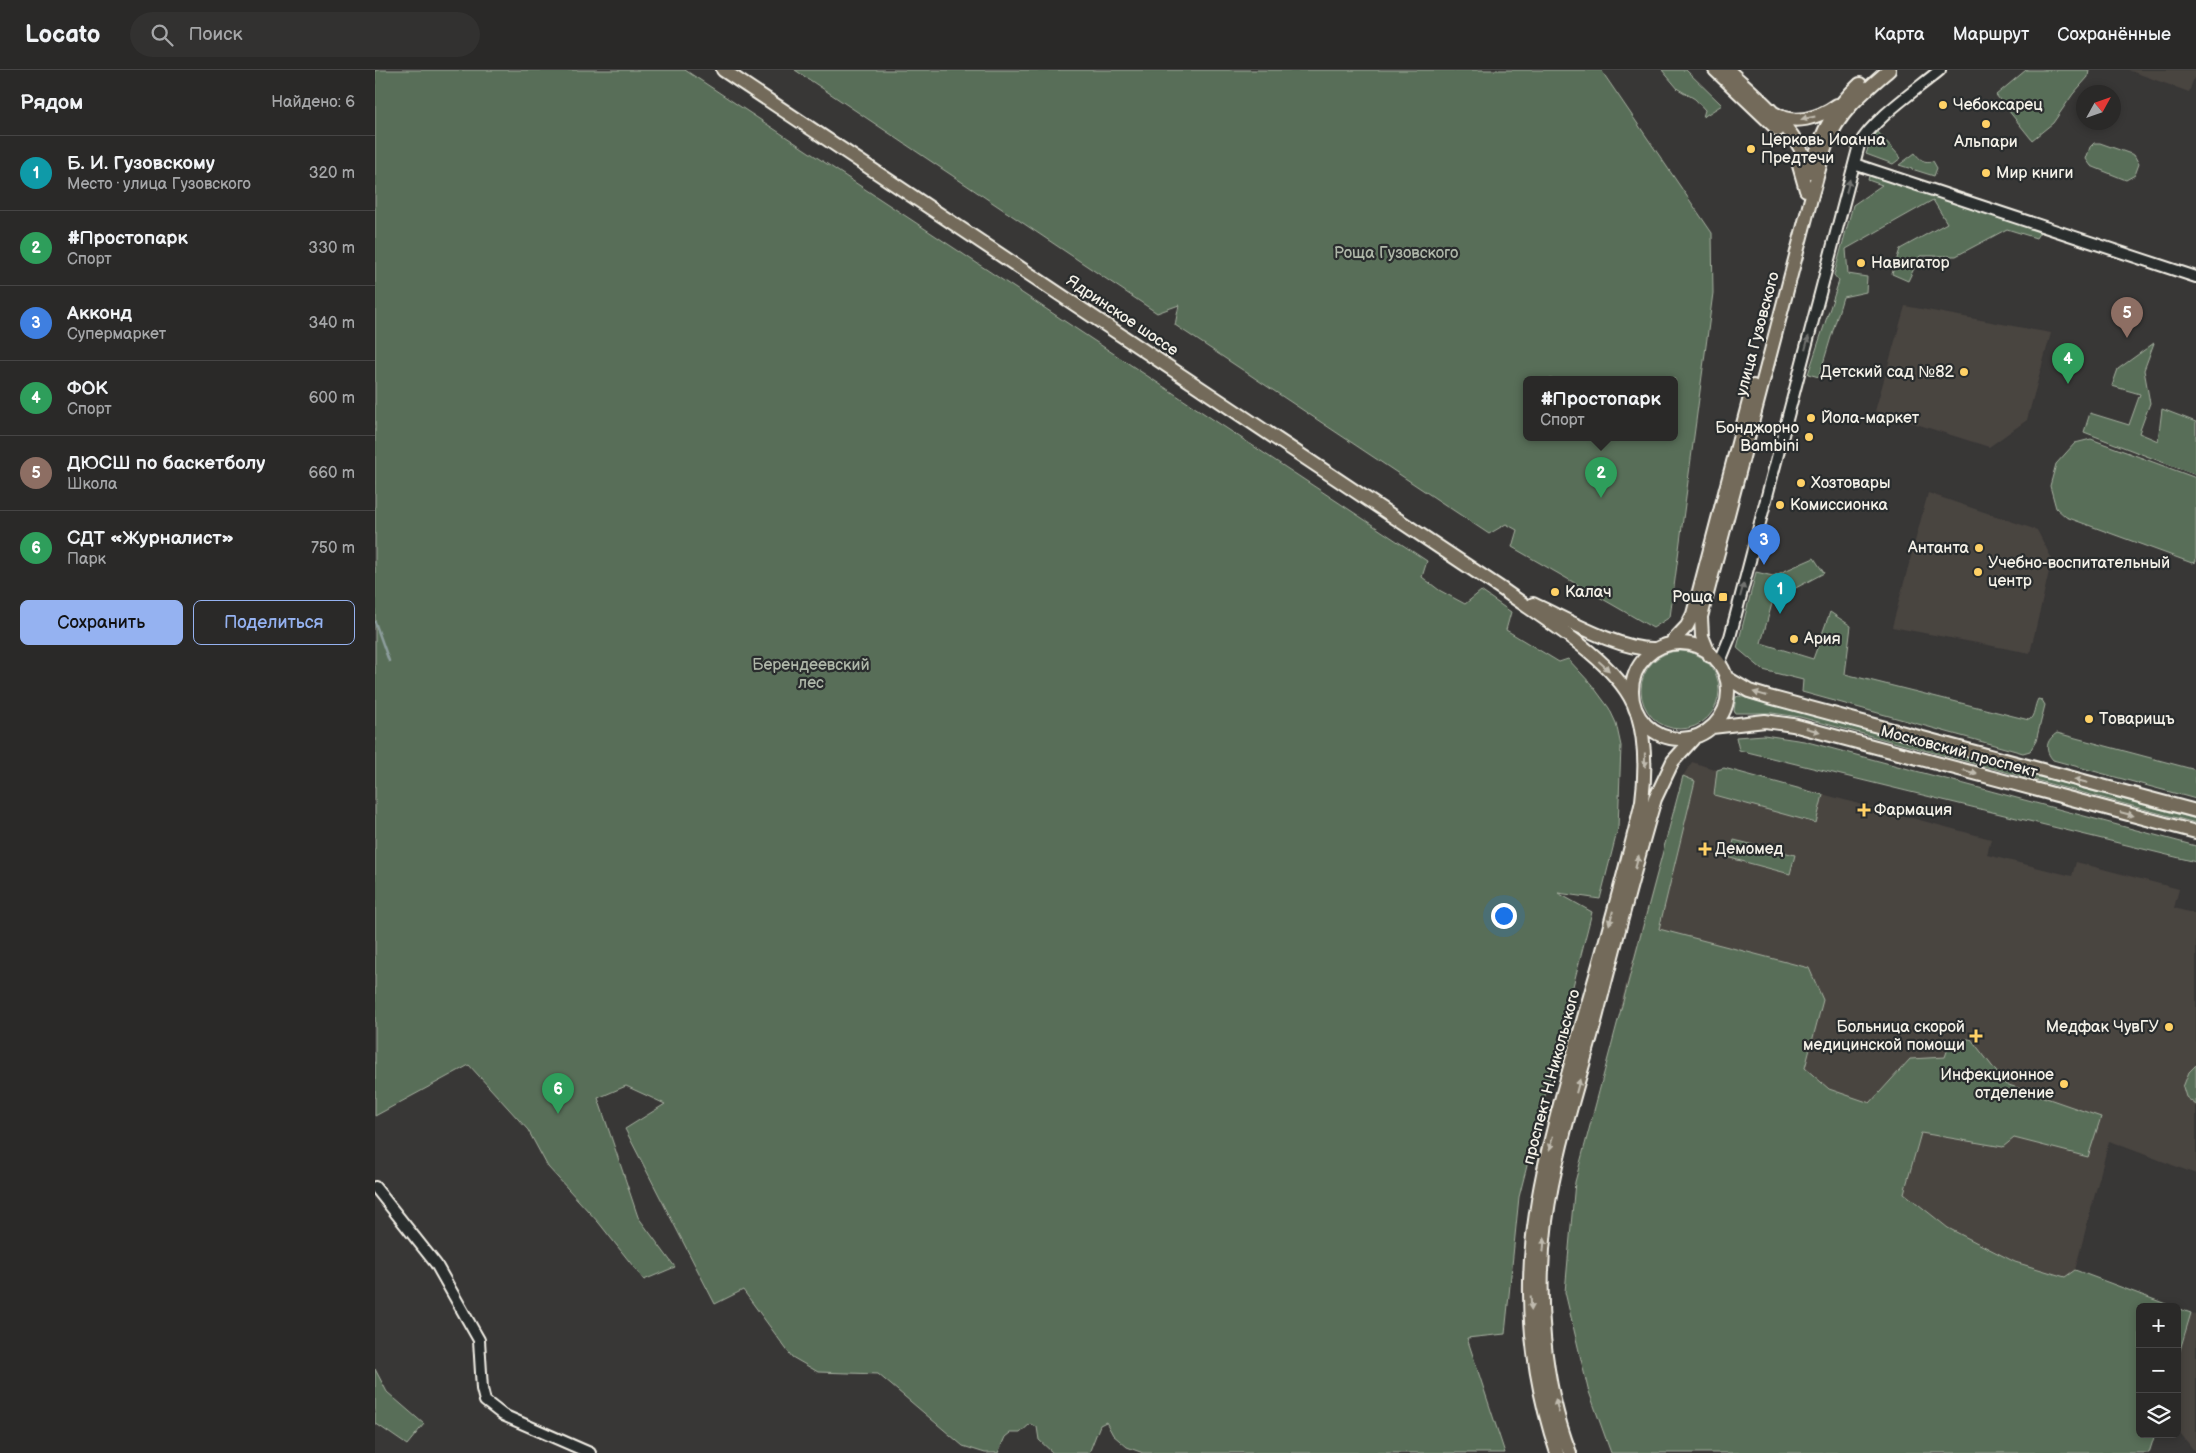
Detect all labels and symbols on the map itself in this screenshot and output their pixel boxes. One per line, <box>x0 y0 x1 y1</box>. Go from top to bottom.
north arrow <box>2076 85 2121 130</box>
place label: Чебоксарец <box>1953 96 2043 115</box>
marker: Чебоксарец <box>1937 99 1949 111</box>
one-way arrow <box>1800 114 1815 122</box>
marker: Альпари <box>1980 118 1992 130</box>
place label: Церковь Иоанна Предтечи <box>1761 131 1886 168</box>
place label: Альпари <box>1953 133 2018 152</box>
marker: Церковь Иоанна Предтечи <box>1745 143 1757 155</box>
place label: Мир книги <box>1996 164 2073 183</box>
marker: Мир книги <box>1980 167 1992 179</box>
one-way arrow <box>1844 178 1852 193</box>
park label: Роща Гузовского <box>1334 244 1458 263</box>
place label: Навигатор <box>1871 254 1949 273</box>
marker: Навигатор <box>1855 257 1867 269</box>
street label: улица Гузовского <box>1732 270 1784 398</box>
street label: Ядринское шоссе <box>1062 272 1182 361</box>
pin: 5 <box>2111 297 2143 338</box>
one-way arrow <box>1803 335 1811 350</box>
pin: 4 <box>2052 343 2084 384</box>
place label: Детский сад №82 <box>1821 363 1955 382</box>
marker: Детский сад №82 <box>1958 366 1970 378</box>
place label: Йола-маркет <box>1821 409 1920 428</box>
marker: Йола-маркет <box>1805 412 1817 424</box>
place label: Бонджорно Bambini <box>1715 419 1799 456</box>
marker: Бонджорно Bambini <box>1803 431 1815 443</box>
pin: 2 <box>1585 457 1617 498</box>
place label: Хозтовары <box>1811 474 1890 493</box>
marker: Хозтовары <box>1795 477 1807 489</box>
place label: Комиссионка <box>1790 496 1888 515</box>
marker: Комиссионка <box>1774 499 1786 511</box>
pin: 3 <box>1748 524 1780 565</box>
place label: Антанта <box>1907 539 1970 558</box>
marker: Антанта <box>1973 542 1985 554</box>
place label: Учебно-воспитательный центр <box>1988 554 2170 591</box>
marker: Учебно-воспитательный центр <box>1972 566 1984 578</box>
pin: 1 <box>1764 573 1796 614</box>
place label: Калач <box>1565 583 1612 602</box>
one-way arrow <box>1739 583 1747 598</box>
marker: Калач <box>1549 586 1561 598</box>
place label: Роща <box>1672 588 1714 607</box>
marker: Роща <box>1717 591 1729 603</box>
place label: Ария <box>1803 630 1841 649</box>
marker: Ария <box>1788 633 1800 645</box>
park label: Берендеевский лес <box>752 656 870 693</box>
one-way arrow <box>1598 661 1611 672</box>
one-way arrow <box>1752 690 1767 698</box>
place label: Товарищъ <box>2099 710 2175 729</box>
marker: Товарищъ <box>2083 713 2095 725</box>
street label: Московский проспект <box>1878 722 2040 782</box>
one-way arrow <box>1805 727 1820 735</box>
one-way arrow <box>1641 752 1649 768</box>
one-way arrow <box>1962 768 1977 776</box>
one-way arrow <box>2074 777 2089 785</box>
place label: Фармация <box>1874 801 1952 820</box>
marker: Фармация <box>1858 804 1870 816</box>
one-way arrow <box>2119 810 2134 818</box>
place label: Демомед <box>1715 840 1784 859</box>
marker: Демомед <box>1699 843 1711 855</box>
one-way arrow <box>1634 854 1642 869</box>
your location <box>1491 903 1517 929</box>
one-way arrow <box>1607 910 1615 926</box>
street label: проспект Н.Никольского <box>1519 987 1585 1167</box>
place label: Больница скорой медицинской помощи <box>1803 1018 1965 1055</box>
place label: Медфак ЧувГУ <box>2046 1018 2159 1037</box>
marker: Медфак ЧувГУ <box>2163 1021 2175 1033</box>
marker: Больница скорой медицинской помощи <box>1969 1029 1983 1043</box>
place label: Инфекционное отделение <box>1940 1066 2054 1103</box>
pin: 6 <box>542 1073 574 1114</box>
marker: Инфекционное отделение <box>2058 1078 2070 1090</box>
one-way arrow <box>1574 1079 1582 1094</box>
one-way arrow <box>1547 1135 1555 1150</box>
one-way arrow <box>1540 1237 1548 1253</box>
one-way arrow <box>1527 1295 1535 1311</box>
one-way arrow <box>1553 1398 1561 1414</box>

